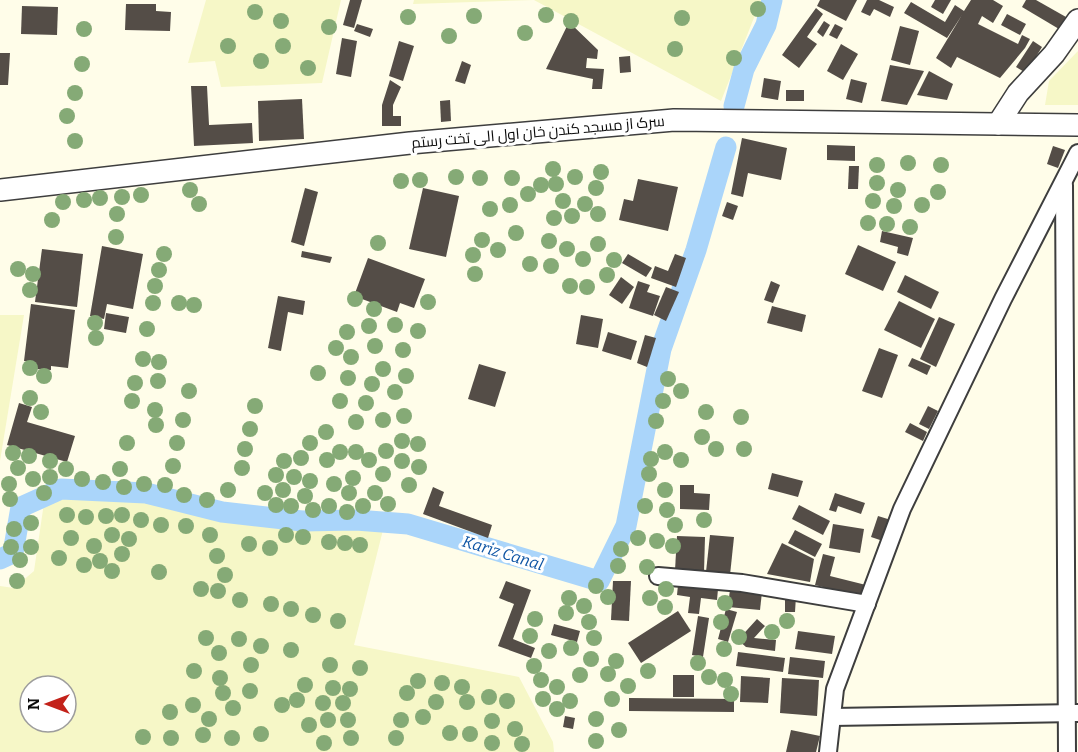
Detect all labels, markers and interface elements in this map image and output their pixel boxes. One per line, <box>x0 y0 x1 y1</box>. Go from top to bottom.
street label: سرک از مسجد کندن خان اول الی تخت رستم <box>411 112 665 153</box>
water label: Kariz Canal <box>460 532 546 574</box>
north arrow <box>18 674 78 734</box>
text: N <box>24 698 43 710</box>

